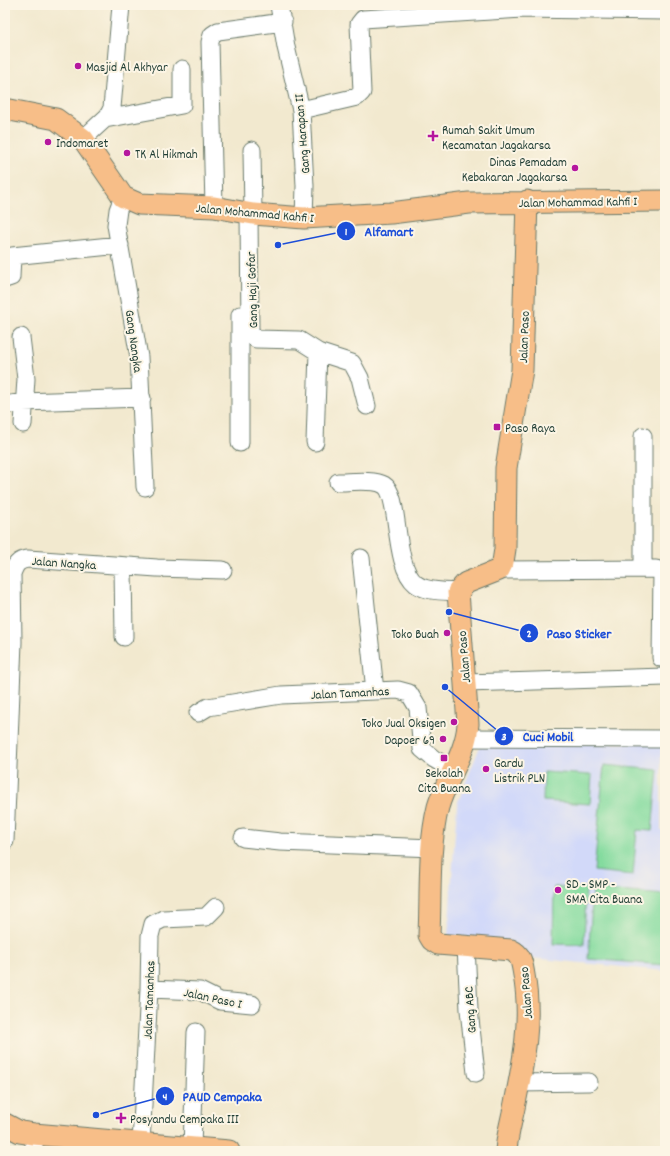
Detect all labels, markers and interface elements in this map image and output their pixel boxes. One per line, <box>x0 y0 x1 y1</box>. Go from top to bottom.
place label: Masjid Al Akhyar <box>86 59 168 78</box>
marker: Masjid Al Akhyar <box>73 61 83 71</box>
street label: Gang Harapan II <box>291 93 316 175</box>
place label: Rumah Sakit Umum Kecamatan Jagakarsa <box>442 122 551 156</box>
marker: Rumah Sakit Umum Kecamatan Jagakarsa <box>427 130 439 142</box>
place label: Indomaret <box>56 135 108 154</box>
marker: Indomaret <box>43 137 53 147</box>
place label: TK Al Hikmah <box>135 146 198 165</box>
marker: TK Al Hikmah <box>122 148 132 158</box>
place label: Dinas Pemadam Kebakaran Jagakarsa <box>462 154 568 188</box>
marker: Dinas Pemadam Kebakaran Jagakarsa <box>570 163 580 173</box>
street label: Jalan Mohammad Kahfi I <box>519 193 637 214</box>
street label: Jalan Mohammad Kahfi I <box>195 200 315 229</box>
callout: Alfamart <box>336 218 421 244</box>
text: Alfamart <box>364 223 414 243</box>
text: 1 <box>345 224 348 241</box>
street label: Gang Haji Gofar <box>243 251 264 329</box>
street label: Gang Nangka <box>119 309 146 375</box>
street label: Jalan Paso <box>515 310 536 364</box>
place label: Paso Raya <box>505 420 556 439</box>
marker: Paso Raya <box>492 422 502 432</box>
street label: Jalan Nangka <box>31 553 98 576</box>
callout: Paso Sticker <box>519 620 620 646</box>
text: Paso Sticker <box>547 625 612 645</box>
place label: Toko Buah <box>391 626 439 645</box>
text: 2 <box>526 626 532 643</box>
marker: Toko Buah <box>442 628 452 638</box>
street label: Jalan Paso <box>454 630 477 684</box>
street label: Jalan Tamanhas <box>310 683 390 706</box>
place label: Toko Jual Oksigen <box>362 715 446 734</box>
marker: Toko Jual Oksigen <box>449 717 459 727</box>
callout: Cuci Mobil <box>494 723 581 749</box>
text: Cuci Mobil <box>523 728 574 748</box>
text: 3 <box>501 729 507 746</box>
place label: Dapoer 69 <box>385 732 435 751</box>
marker: Dapoer 69 <box>438 734 448 744</box>
marker: Sekolah Cita Buana <box>439 753 449 763</box>
place label: Gardu Listrik PLN <box>494 755 545 789</box>
marker: Gardu Listrik PLN <box>481 764 491 774</box>
place label: Sekolah Cita Buana <box>418 765 471 799</box>
place label: SD - SMP - SMA Cita Buana <box>566 876 643 910</box>
marker: SD - SMP - SMA Cita Buana <box>553 885 563 895</box>
street label: Jalan Tamanhas <box>140 960 161 1040</box>
street label: Jalan Paso <box>516 966 539 1020</box>
street label: Jalan Paso I <box>182 984 243 1015</box>
street label: Gang ABC <box>460 985 483 1034</box>
callout: PAUD Cempaka <box>155 1083 270 1109</box>
text: PAUD Cempaka <box>182 1088 263 1108</box>
text: 4 <box>163 1089 168 1106</box>
place label: Posyandu Cempaka III <box>130 1111 239 1130</box>
marker: Posyandu Cempaka III <box>115 1112 127 1124</box>

